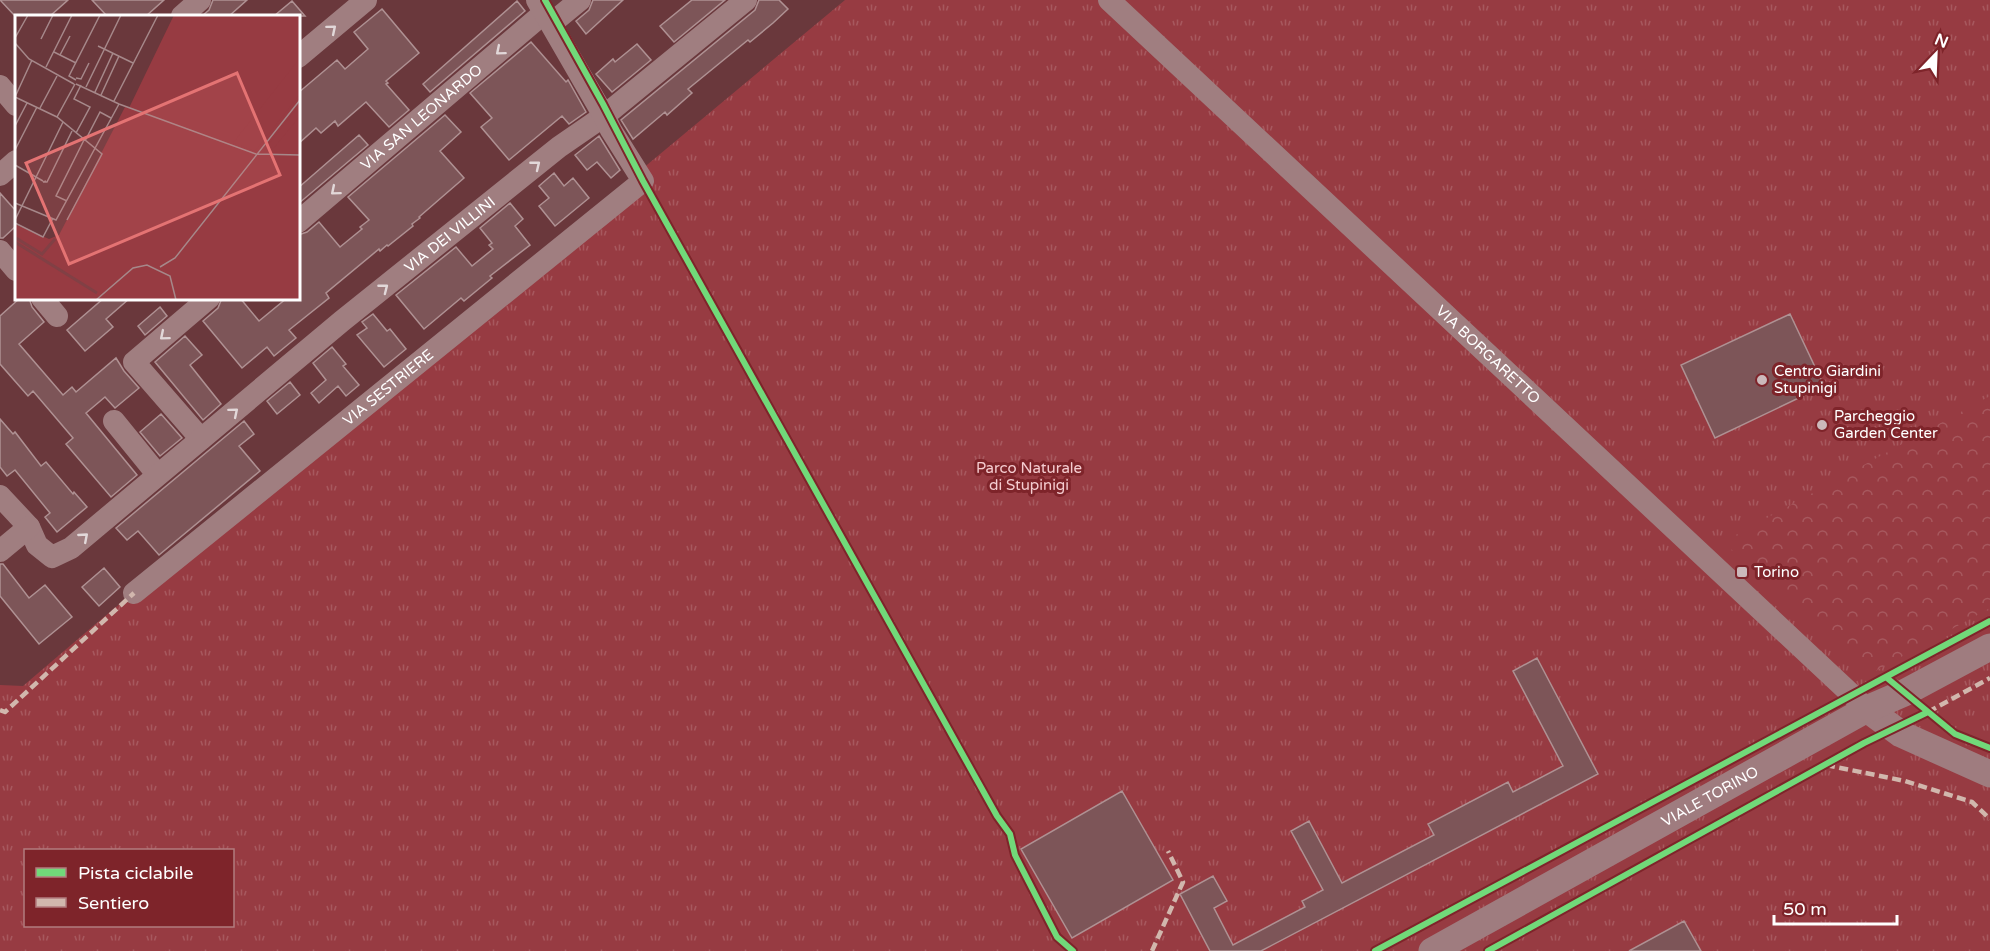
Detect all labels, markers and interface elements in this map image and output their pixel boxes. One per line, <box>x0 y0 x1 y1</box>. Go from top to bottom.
inset map <box>15 15 300 300</box>
north arrow <box>1906 24 1966 84</box>
one-way arrow <box>325 25 336 36</box>
text: N <box>1932 29 1951 53</box>
one-way arrow <box>496 44 507 55</box>
street label: VIA SAN LEONARDO <box>357 60 486 174</box>
one-way arrow <box>529 162 540 173</box>
one-way arrow <box>331 184 342 195</box>
street label: VIA DEI VILLINI <box>401 193 499 276</box>
one-way arrow <box>378 284 389 295</box>
street label: VIA BORGARETTO <box>1432 301 1544 408</box>
one-way arrow <box>160 329 171 340</box>
street label: VIA SESTRIERE <box>339 345 437 429</box>
place label: Centro Giardini Stupinigi <box>1774 362 1881 397</box>
marker: Centro Giardini Stupinigi <box>1755 373 1769 387</box>
place label: Parcheggio Garden Center <box>1834 407 1938 442</box>
one-way arrow <box>227 408 238 419</box>
marker: Parcheggio Garden Center <box>1815 418 1829 432</box>
park label: Parco Naturale di Stupinigi <box>976 459 1082 494</box>
one-way arrow <box>77 533 88 544</box>
place label: Torino <box>1754 563 1799 581</box>
marker: Torino <box>1735 565 1749 579</box>
street label: VIALE TORINO <box>1658 762 1762 831</box>
legend <box>24 849 234 927</box>
text: Pista ciclabile <box>78 862 193 884</box>
scale bar <box>1774 888 1897 926</box>
text: Sentiero <box>78 892 149 914</box>
text: 50 m <box>1783 898 1827 920</box>

